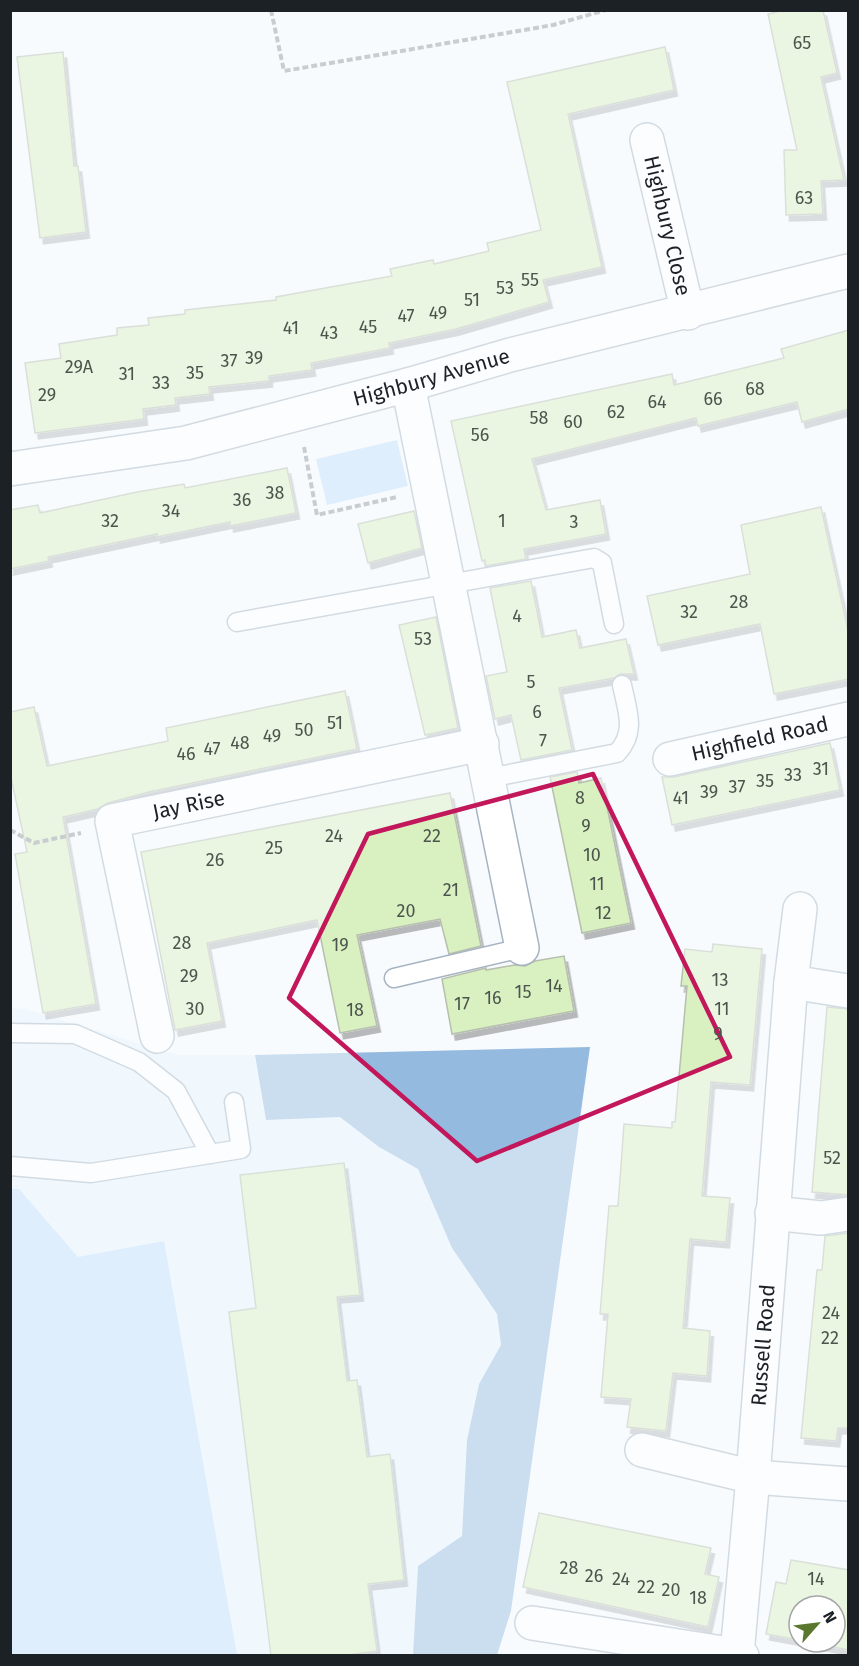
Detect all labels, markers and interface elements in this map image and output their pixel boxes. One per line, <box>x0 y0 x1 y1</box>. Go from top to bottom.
house number: 65 <box>793 32 811 54</box>
street label: Highbury Close <box>638 153 696 298</box>
house number: 63 <box>795 187 813 209</box>
house number: 55 <box>521 269 539 291</box>
house number: 53 <box>496 277 514 299</box>
house number: 51 <box>464 289 480 311</box>
house number: 49 <box>429 302 447 324</box>
house number: 47 <box>397 305 415 327</box>
house number: 45 <box>359 316 377 338</box>
house number: 41 <box>283 317 299 339</box>
house number: 43 <box>320 322 338 344</box>
street label: Highbury Avenue <box>350 343 513 412</box>
house number: 39 <box>245 347 263 369</box>
house number: 37 <box>221 350 237 372</box>
house number: 29A <box>65 356 94 378</box>
house number: 35 <box>186 362 204 384</box>
house number: 31 <box>119 363 135 385</box>
house number: 33 <box>152 372 170 394</box>
house number: 68 <box>745 378 765 400</box>
house number: 29 <box>38 384 56 406</box>
house number: 66 <box>703 388 723 410</box>
house number: 64 <box>647 391 667 413</box>
house number: 62 <box>607 401 625 423</box>
house number: 58 <box>530 407 549 429</box>
house number: 60 <box>563 411 583 433</box>
house number: 56 <box>471 424 489 446</box>
house number: 38 <box>266 482 285 504</box>
house number: 36 <box>233 489 251 511</box>
house number: 34 <box>162 500 181 522</box>
house number: 32 <box>101 510 119 532</box>
house number: 1 <box>498 510 506 532</box>
house number: 3 <box>570 511 578 533</box>
house number: 28 <box>730 591 748 613</box>
house number: 32 <box>680 601 698 623</box>
house number: 4 <box>512 605 522 627</box>
house number: 53 <box>414 628 432 650</box>
house number: 5 <box>526 671 536 693</box>
house number: 6 <box>532 701 542 723</box>
street label: Highfield Road <box>689 711 831 767</box>
house number: 51 <box>327 712 343 734</box>
house number: 50 <box>294 719 314 741</box>
house number: 49 <box>263 725 281 747</box>
house number: 7 <box>539 730 547 752</box>
house number: 48 <box>230 732 250 754</box>
house number: 47 <box>203 738 221 760</box>
house number: 46 <box>176 743 196 765</box>
house number: 31 <box>813 758 829 780</box>
house number: 33 <box>784 764 802 786</box>
house number: 35 <box>756 770 774 792</box>
house number: 37 <box>729 776 745 798</box>
house number: 39 <box>700 781 718 803</box>
street label: Jay Rise <box>150 785 227 825</box>
house number: 8 <box>575 787 585 809</box>
house number: 41 <box>673 787 689 809</box>
house number: 9 <box>581 815 591 837</box>
house number: 24 <box>325 825 343 847</box>
house number: 22 <box>423 825 441 847</box>
house number: 25 <box>265 837 283 859</box>
house number: 10 <box>583 844 601 866</box>
house number: 26 <box>206 849 224 871</box>
house number: 11 <box>589 873 605 895</box>
house number: 21 <box>443 879 459 901</box>
house number: 20 <box>397 900 415 922</box>
house number: 12 <box>595 902 611 924</box>
house number: 28 <box>173 932 191 954</box>
house number: 19 <box>331 934 349 956</box>
house number: 29 <box>180 965 198 987</box>
house number: 13 <box>712 969 728 991</box>
house number: 14 <box>545 975 563 997</box>
house number: 15 <box>515 981 531 1003</box>
house number: 16 <box>484 987 502 1009</box>
house number: 17 <box>454 993 470 1015</box>
house number: 30 <box>185 998 205 1020</box>
house number: 11 <box>714 998 730 1020</box>
house number: 18 <box>346 999 364 1021</box>
house number: 9 <box>713 1023 723 1045</box>
house number: 52 <box>823 1147 841 1169</box>
street label: Russell Road <box>745 1283 781 1407</box>
house number: 24 <box>822 1302 840 1324</box>
house number: 22 <box>821 1327 839 1349</box>
house number: 28 <box>560 1557 578 1579</box>
house number: 26 <box>585 1565 603 1587</box>
house number: 24 <box>612 1568 630 1590</box>
house number: 14 <box>807 1568 825 1590</box>
house number: 22 <box>637 1576 655 1598</box>
house number: 20 <box>662 1579 680 1601</box>
house number: 18 <box>689 1587 707 1609</box>
north arrow <box>787 1594 847 1654</box>
text: N <box>819 1608 841 1626</box>

